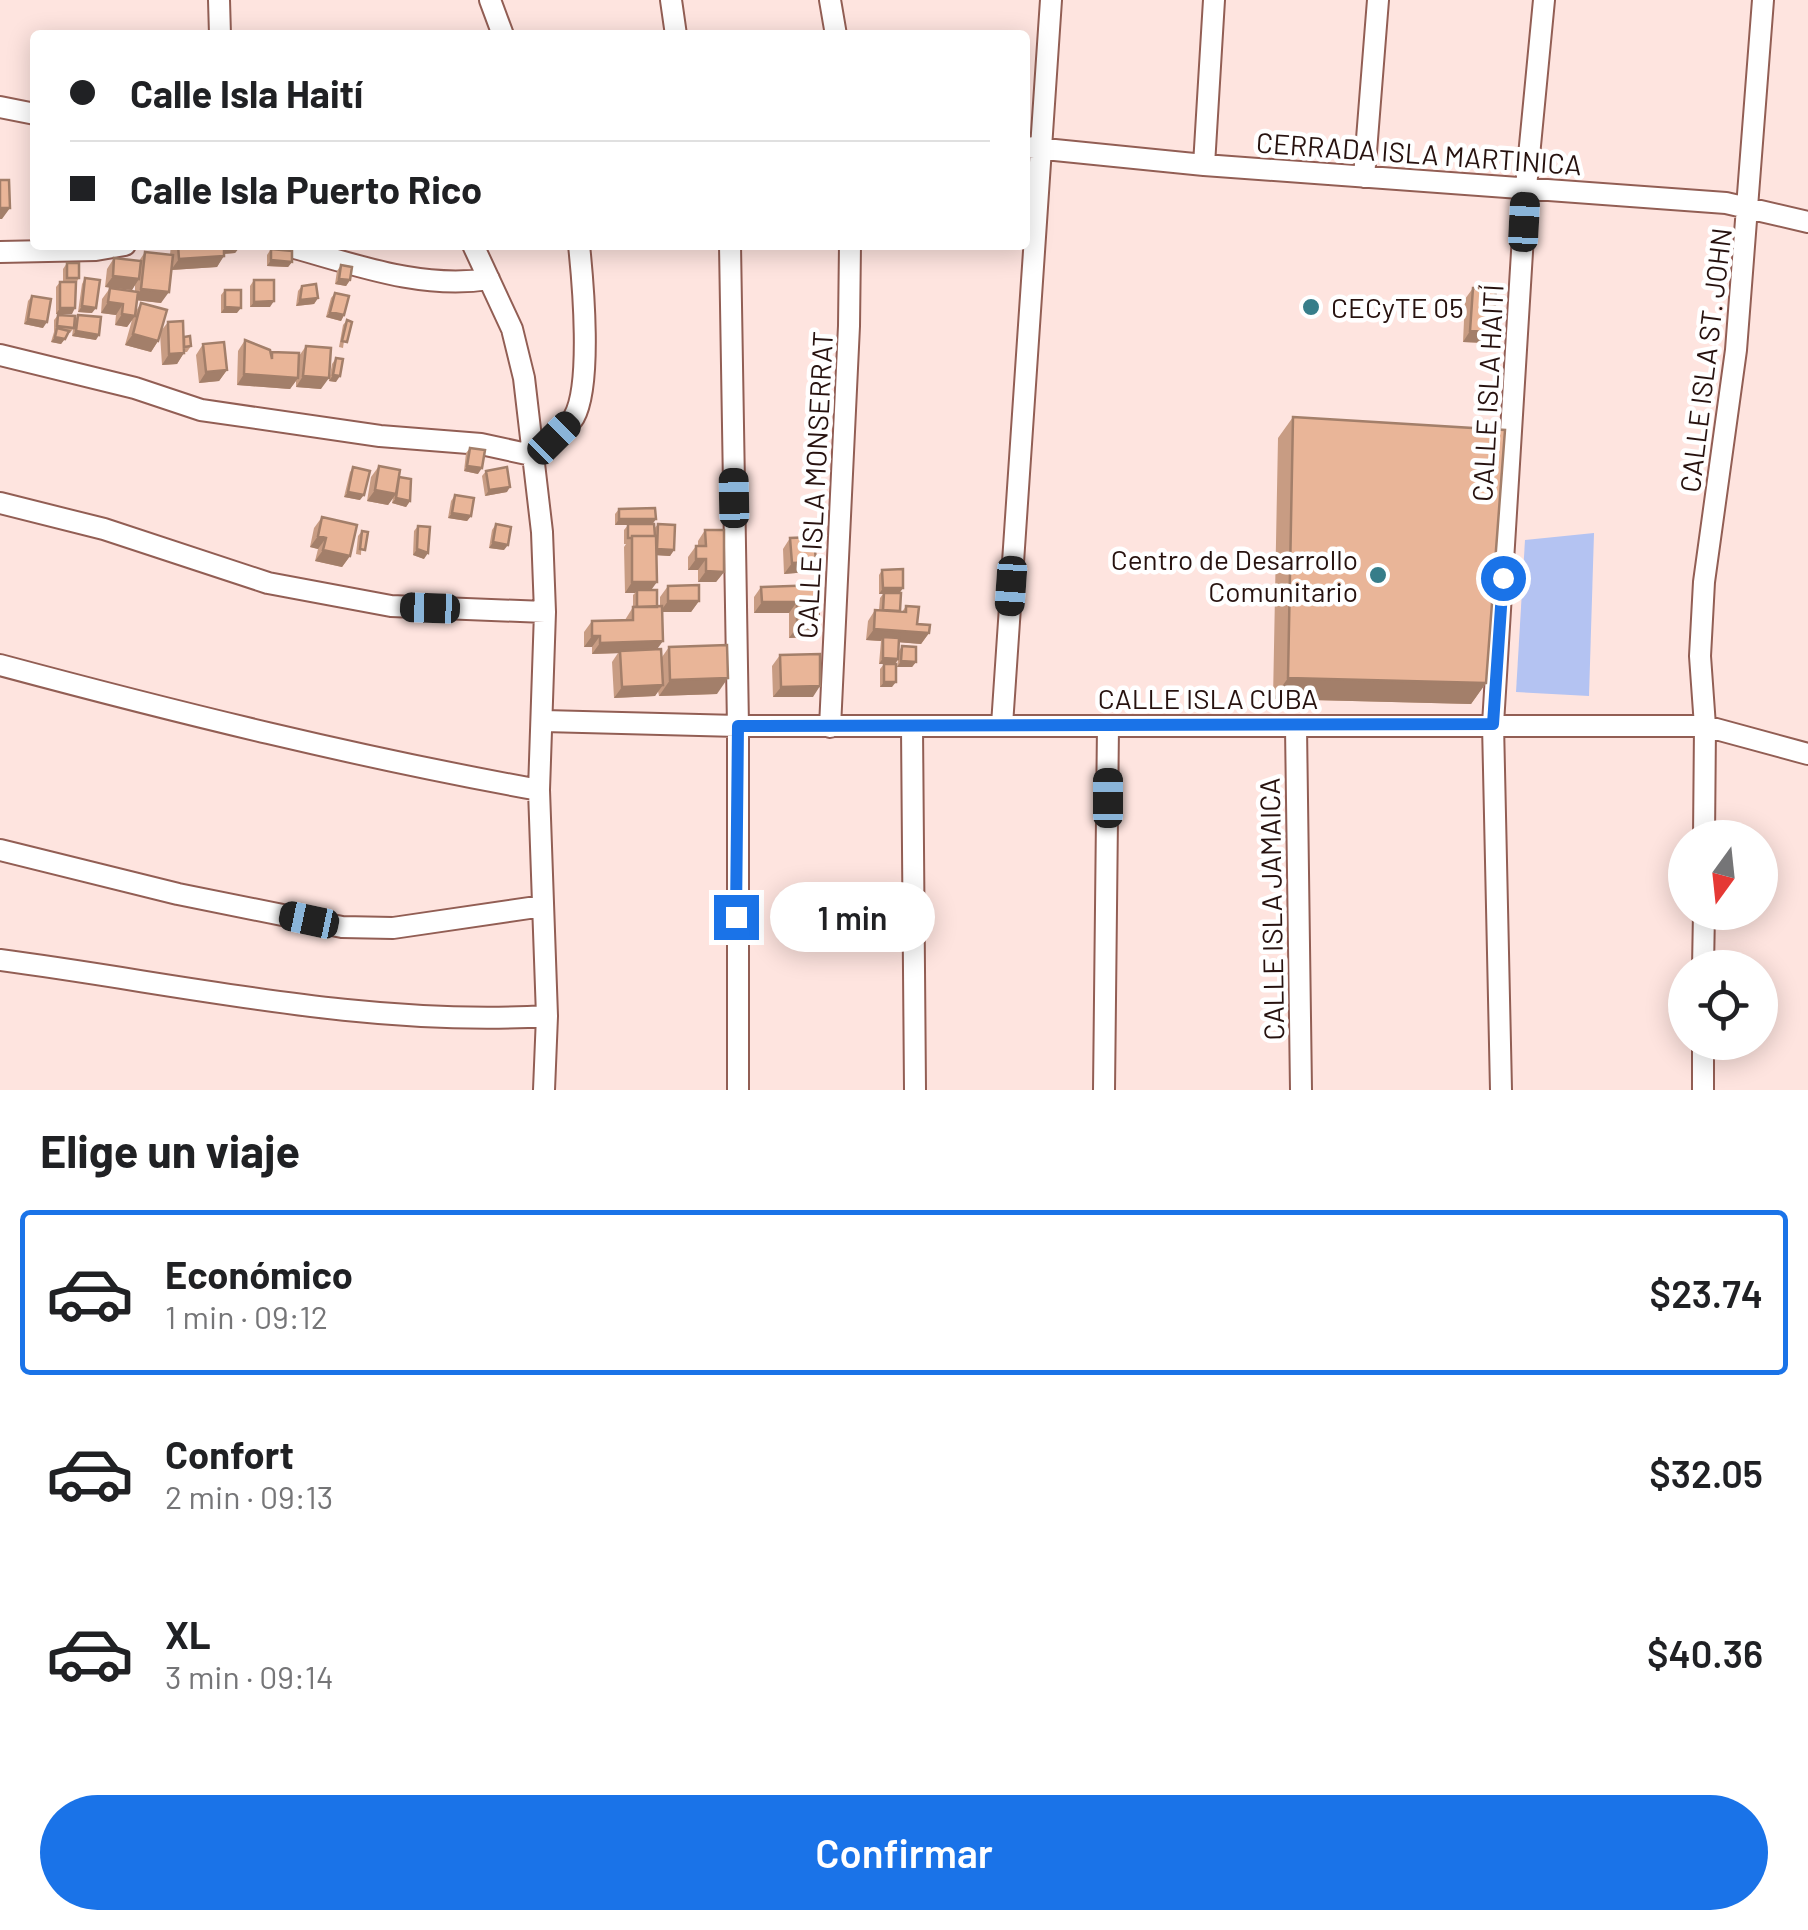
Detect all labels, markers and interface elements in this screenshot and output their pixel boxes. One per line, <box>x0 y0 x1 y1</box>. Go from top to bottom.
text: Calle Isla Haití <box>130 70 363 116</box>
street label: CERRADA ISLA MARTINICA <box>1255 125 1583 181</box>
text: Calle Isla Puerto Rico <box>130 166 482 212</box>
car <box>1507 191 1541 253</box>
street label: CALLE ISLA ST. JOHN <box>1672 226 1738 494</box>
street label: CALLE ISLA HAITÍ <box>1464 283 1510 503</box>
place label: CECyTE 05 <box>1331 290 1464 324</box>
marker: CECyTE 05 <box>1300 296 1322 318</box>
street label: CALLE ISLA MONSERRAT <box>789 330 839 640</box>
car <box>522 406 586 470</box>
car <box>718 468 750 528</box>
place label: Centro de Desarrollo Comunitario <box>1111 542 1358 608</box>
car <box>994 555 1028 617</box>
route start <box>1481 556 1526 601</box>
marker: Centro de Desarrollo Comunitario <box>1367 564 1389 586</box>
car <box>399 592 461 624</box>
street label: CALLE ISLA CUBA <box>1098 681 1318 715</box>
car <box>1093 768 1123 828</box>
street label: CALLE ISLA JAMAICA <box>1252 777 1290 1041</box>
north arrow <box>1668 820 1778 930</box>
map controls <box>1668 820 1778 1060</box>
callout: 1 min <box>771 882 936 952</box>
route end <box>714 895 759 940</box>
text: 1 min <box>818 898 887 936</box>
car <box>277 899 341 941</box>
button: locate <box>1668 950 1778 1060</box>
text: Elige un viaje <box>40 1123 300 1177</box>
icon: car <box>45 1248 135 1338</box>
text: Económico <box>165 1251 353 1297</box>
text: $23.74 <box>1650 1270 1763 1316</box>
text: 1 min · 09:12 <box>165 1297 328 1335</box>
icon: car <box>45 1428 135 1518</box>
text: Confort <box>165 1431 294 1477</box>
text: $32.05 <box>1649 1450 1763 1496</box>
text: 2 min · 09:13 <box>165 1477 333 1515</box>
icon: car <box>45 1608 135 1698</box>
text: XL <box>165 1611 211 1657</box>
text: $40.36 <box>1647 1630 1763 1676</box>
text: 3 min · 09:14 <box>165 1657 334 1695</box>
button: Confirmar <box>40 1795 1768 1910</box>

